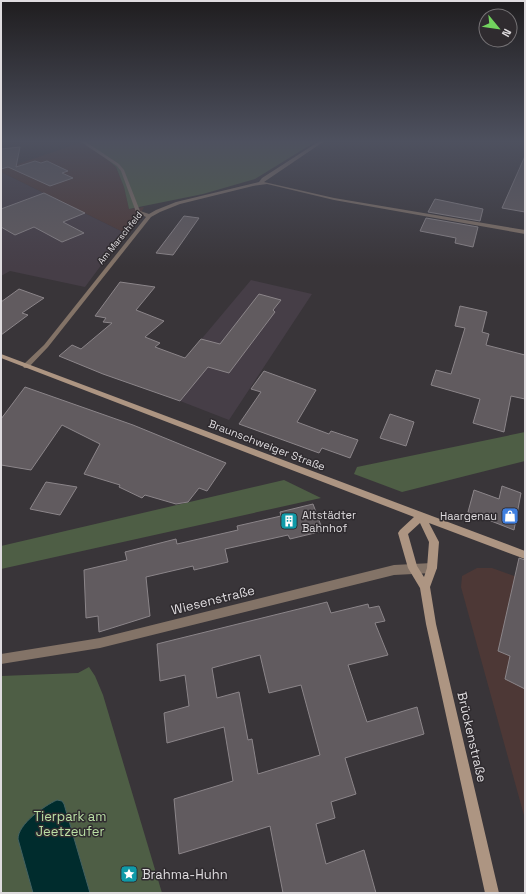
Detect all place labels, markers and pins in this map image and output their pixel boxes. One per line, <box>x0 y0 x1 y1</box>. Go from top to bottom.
shop icon: Haargenau <box>500 506 520 526</box>
place label: Altstädter Bahnhof <box>302 508 356 535</box>
place label: Haargenau <box>440 509 497 523</box>
building icon: Altstädter Bahnhof <box>279 511 299 531</box>
place icon: Brahma-Huhn <box>119 864 139 884</box>
place label: Brahma-Huhn <box>142 866 228 883</box>

